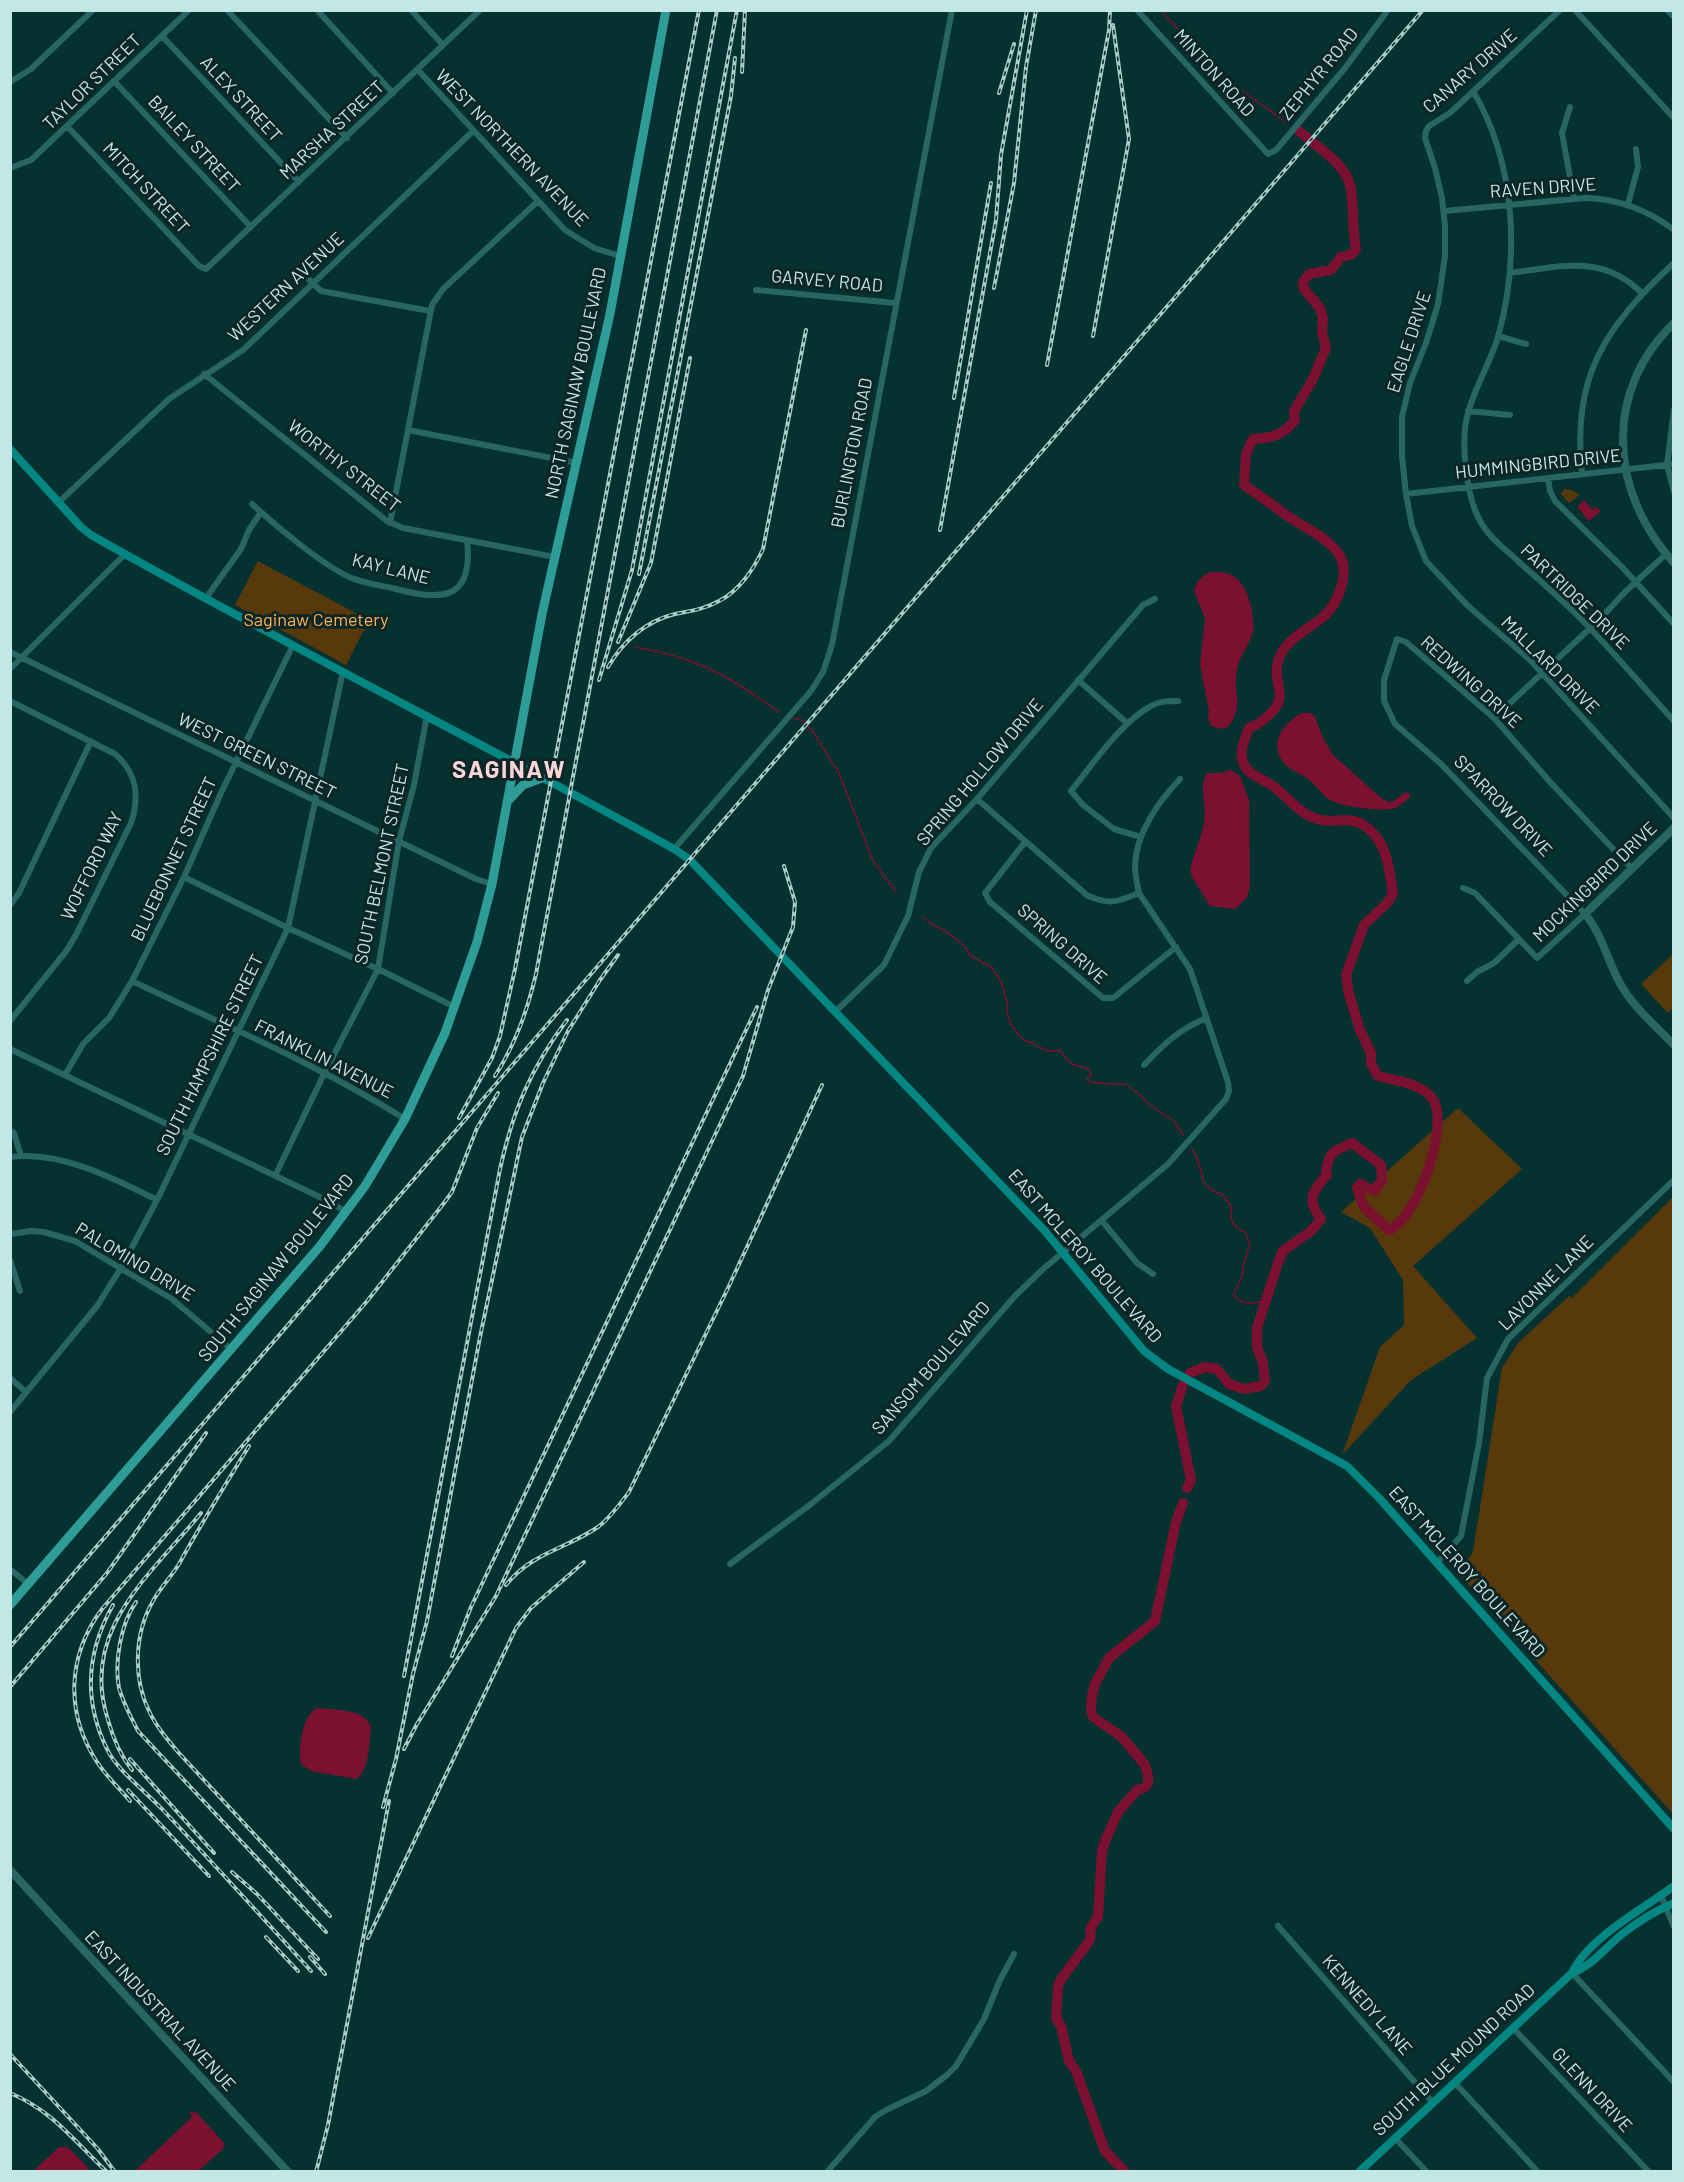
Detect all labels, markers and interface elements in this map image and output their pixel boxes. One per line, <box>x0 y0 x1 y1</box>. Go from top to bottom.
street label: ZEPHYR ROAD <box>1274 23 1362 124</box>
street label: CANARY DRIVE <box>1418 23 1521 117</box>
street label: MINTON ROAD <box>1170 24 1260 121</box>
street label: TAYLOR STREET <box>37 29 145 134</box>
street label: ALEX STREET <box>196 51 287 146</box>
street label: WEST NORTHERN AVENUE <box>432 64 594 231</box>
street label: MARSHA STREET <box>274 75 388 183</box>
street label: BAILEY STREET <box>144 90 245 196</box>
street label: MITCH STREET <box>99 137 195 237</box>
street label: RAVEN DRIVE <box>1489 172 1597 202</box>
street label: WESTERN AVENUE <box>223 227 348 346</box>
street label: GARVEY ROAD <box>770 264 884 296</box>
street label: NORTH SAGINAW BOULEVARD <box>540 265 610 501</box>
street label: EAGLE DRIVE <box>1381 288 1435 395</box>
street label: BURLINGTON ROAD <box>826 376 876 530</box>
street label: WORTHY STREET <box>284 414 405 516</box>
street label: HUMMINGBIRD DRIVE <box>1454 443 1622 483</box>
street label: PARTRIDGE DRIVE <box>1517 539 1635 654</box>
street label: KAY LANE <box>350 548 433 588</box>
park label: Saginaw Cemetery <box>243 608 389 630</box>
street label: MALLARD DRIVE <box>1497 611 1604 718</box>
street label: REDWING DRIVE <box>1417 630 1527 732</box>
street label: SPRING HOLLOW DRIVE <box>911 693 1047 849</box>
street label: WEST GREEN STREET <box>175 707 340 803</box>
street label: SPARROW DRIVE <box>1450 750 1558 861</box>
district label: SAGINAW <box>452 754 566 783</box>
street label: SOUTH BELMONT STREET <box>349 761 413 966</box>
street label: BLUEBONNET STREET <box>125 773 221 944</box>
street label: WOFFORD WAY <box>55 808 127 923</box>
street label: MOCKINGBIRD DRIVE <box>1528 817 1661 946</box>
street label: SPRING DRIVE <box>1013 898 1112 988</box>
street label: SOUTH HAMPSHIRE STREET <box>151 950 267 1159</box>
street label: FRANKLIN AVENUE <box>251 1014 397 1103</box>
street label: EAST MCLEROY BOULEVARD <box>1004 1164 1167 1347</box>
street label: SOUTH SAGINAW BOULEVARD <box>193 1169 358 1366</box>
street label: PALOMINO DRIVE <box>72 1217 199 1305</box>
street label: LAVONNE LANE <box>1493 1230 1597 1334</box>
street label: SANSOM BOULEVARD <box>866 1296 994 1438</box>
street label: EAST MCLEROY BOULEVARD <box>1385 1481 1551 1662</box>
street label: EAST INDUSTRIAL AVENUE <box>81 1926 241 2095</box>
street label: KENNEDY LANE <box>1318 1950 1417 2059</box>
street label: SOUTH BLUE MOUND ROAD <box>1368 1979 1539 2140</box>
street label: GLENN DRIVE <box>1548 2042 1638 2136</box>

